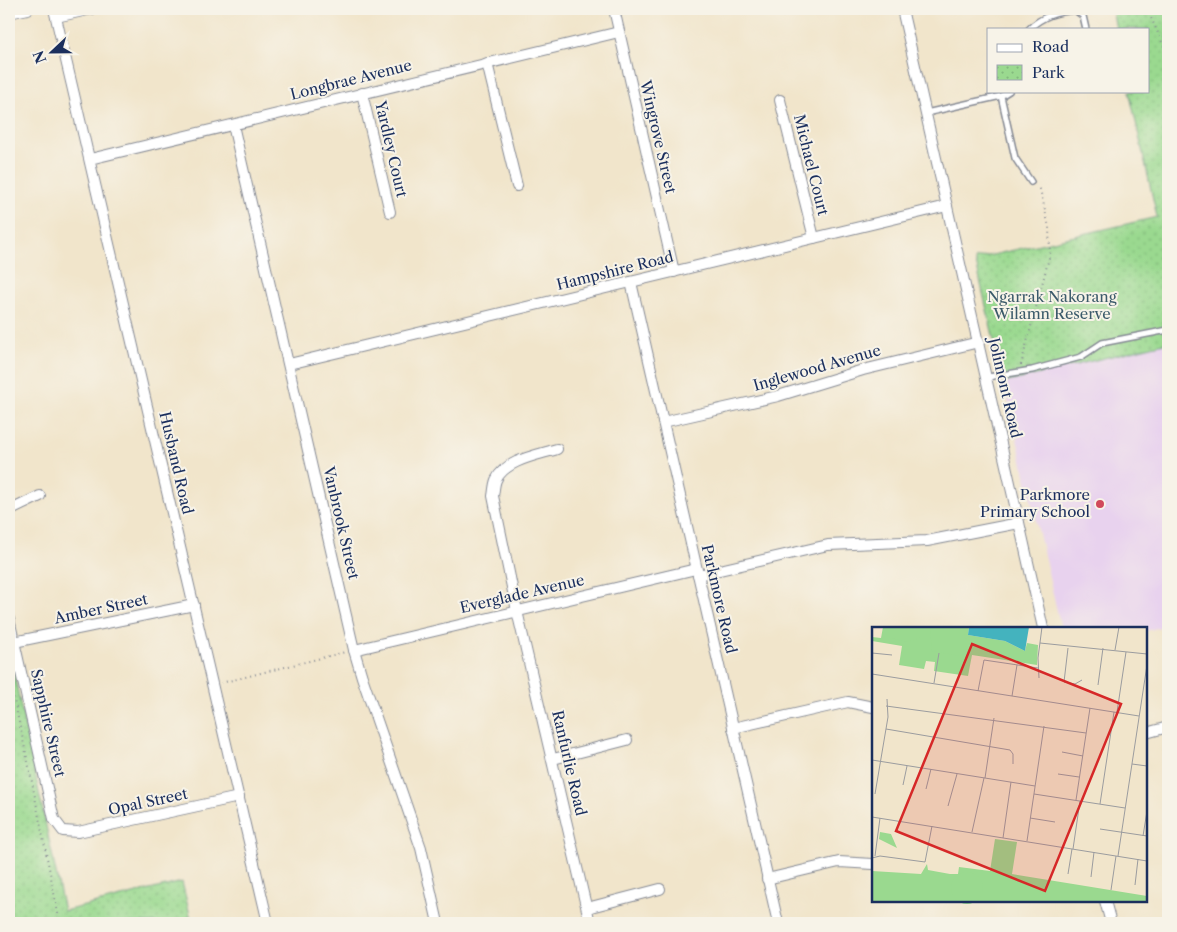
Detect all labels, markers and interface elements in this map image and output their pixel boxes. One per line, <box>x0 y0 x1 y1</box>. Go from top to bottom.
north arrow <box>28 28 78 78</box>
legend <box>987 28 1150 92</box>
text: Road <box>1032 37 1069 56</box>
text: N <box>29 48 51 66</box>
street label: Longbrae Avenue <box>288 55 414 104</box>
text: Park <box>1032 63 1066 82</box>
street label: Wingrove Street <box>636 77 681 196</box>
street label: Yardley Court <box>371 98 412 200</box>
street label: Michael Court <box>790 112 833 218</box>
street label: Hampshire Road <box>554 247 675 294</box>
park label: Ngarrak Nakorang Wilamn Reserve <box>987 287 1117 323</box>
street label: Jolimont Road <box>984 334 1026 440</box>
street label: Inglewood Avenue <box>751 340 883 395</box>
street label: Husband Road <box>155 410 198 516</box>
street label: Vanbrook Street <box>319 464 364 582</box>
place label: Parkmore Primary School <box>980 485 1091 521</box>
marker: Parkmore Primary School <box>1094 498 1106 510</box>
street label: Parkmore Road <box>698 542 741 655</box>
street label: Everglade Avenue <box>458 570 586 617</box>
street label: Amber Street <box>51 589 150 628</box>
inset map <box>872 627 1147 902</box>
street label: Sapphire Street <box>27 667 70 779</box>
street label: Ranfurlie Road <box>548 708 591 817</box>
street label: Opal Street <box>106 784 190 819</box>

